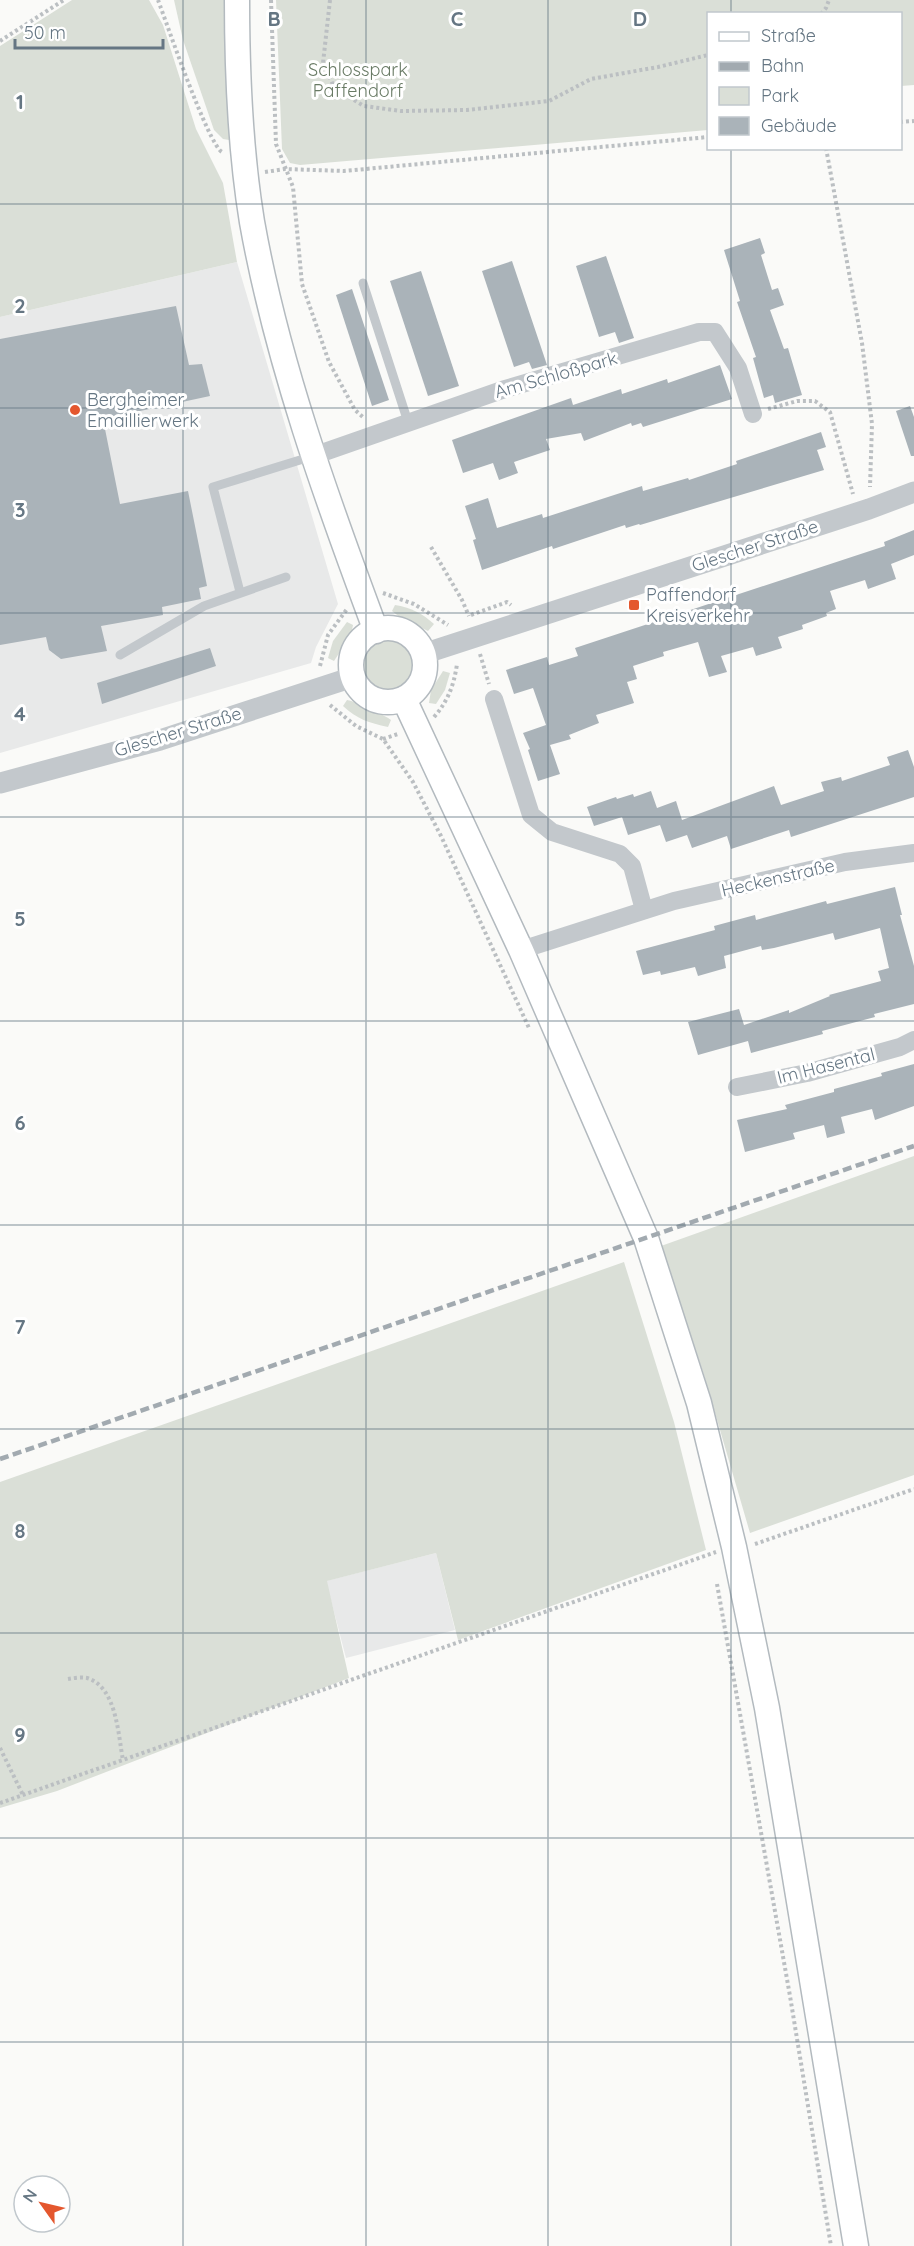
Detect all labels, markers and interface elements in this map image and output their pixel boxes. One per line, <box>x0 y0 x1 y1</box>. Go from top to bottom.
text: B <box>267 6 281 31</box>
text: C <box>451 6 464 31</box>
text: D <box>633 6 647 31</box>
scale bar <box>15 12 164 50</box>
legend <box>707 12 902 150</box>
text: 50 m <box>24 21 66 44</box>
text: Straße <box>761 24 816 47</box>
text: Bahn <box>761 54 804 77</box>
park label: Schlosspark Paffendorf <box>308 58 408 102</box>
text: Park <box>761 84 799 107</box>
text: 1 <box>16 89 24 114</box>
text: Gebäude <box>761 114 837 137</box>
text: 2 <box>14 293 26 318</box>
street label: Am Schloßpark <box>492 346 620 403</box>
place label: Bergheimer Emaillierwerk <box>87 388 199 432</box>
marker: Bergheimer Emaillierwerk <box>68 403 82 417</box>
text: 3 <box>15 497 25 522</box>
street label: Glescher Straße <box>689 514 821 577</box>
place label: Paffendorf Kreisverkehr <box>646 583 750 627</box>
marker: Paffendorf Kreisverkehr <box>627 598 641 612</box>
text: 4 <box>14 701 26 726</box>
street label: Glescher Straße <box>112 701 244 762</box>
street label: Heckenstraße <box>719 853 837 902</box>
text: 5 <box>14 906 26 931</box>
street label: Im Hasental <box>775 1042 877 1089</box>
text: 6 <box>14 1110 26 1135</box>
text: 7 <box>15 1314 26 1339</box>
text: 8 <box>15 1518 26 1543</box>
text: 9 <box>14 1722 26 1747</box>
north arrow <box>12 2174 72 2234</box>
text: N <box>18 2185 41 2206</box>

